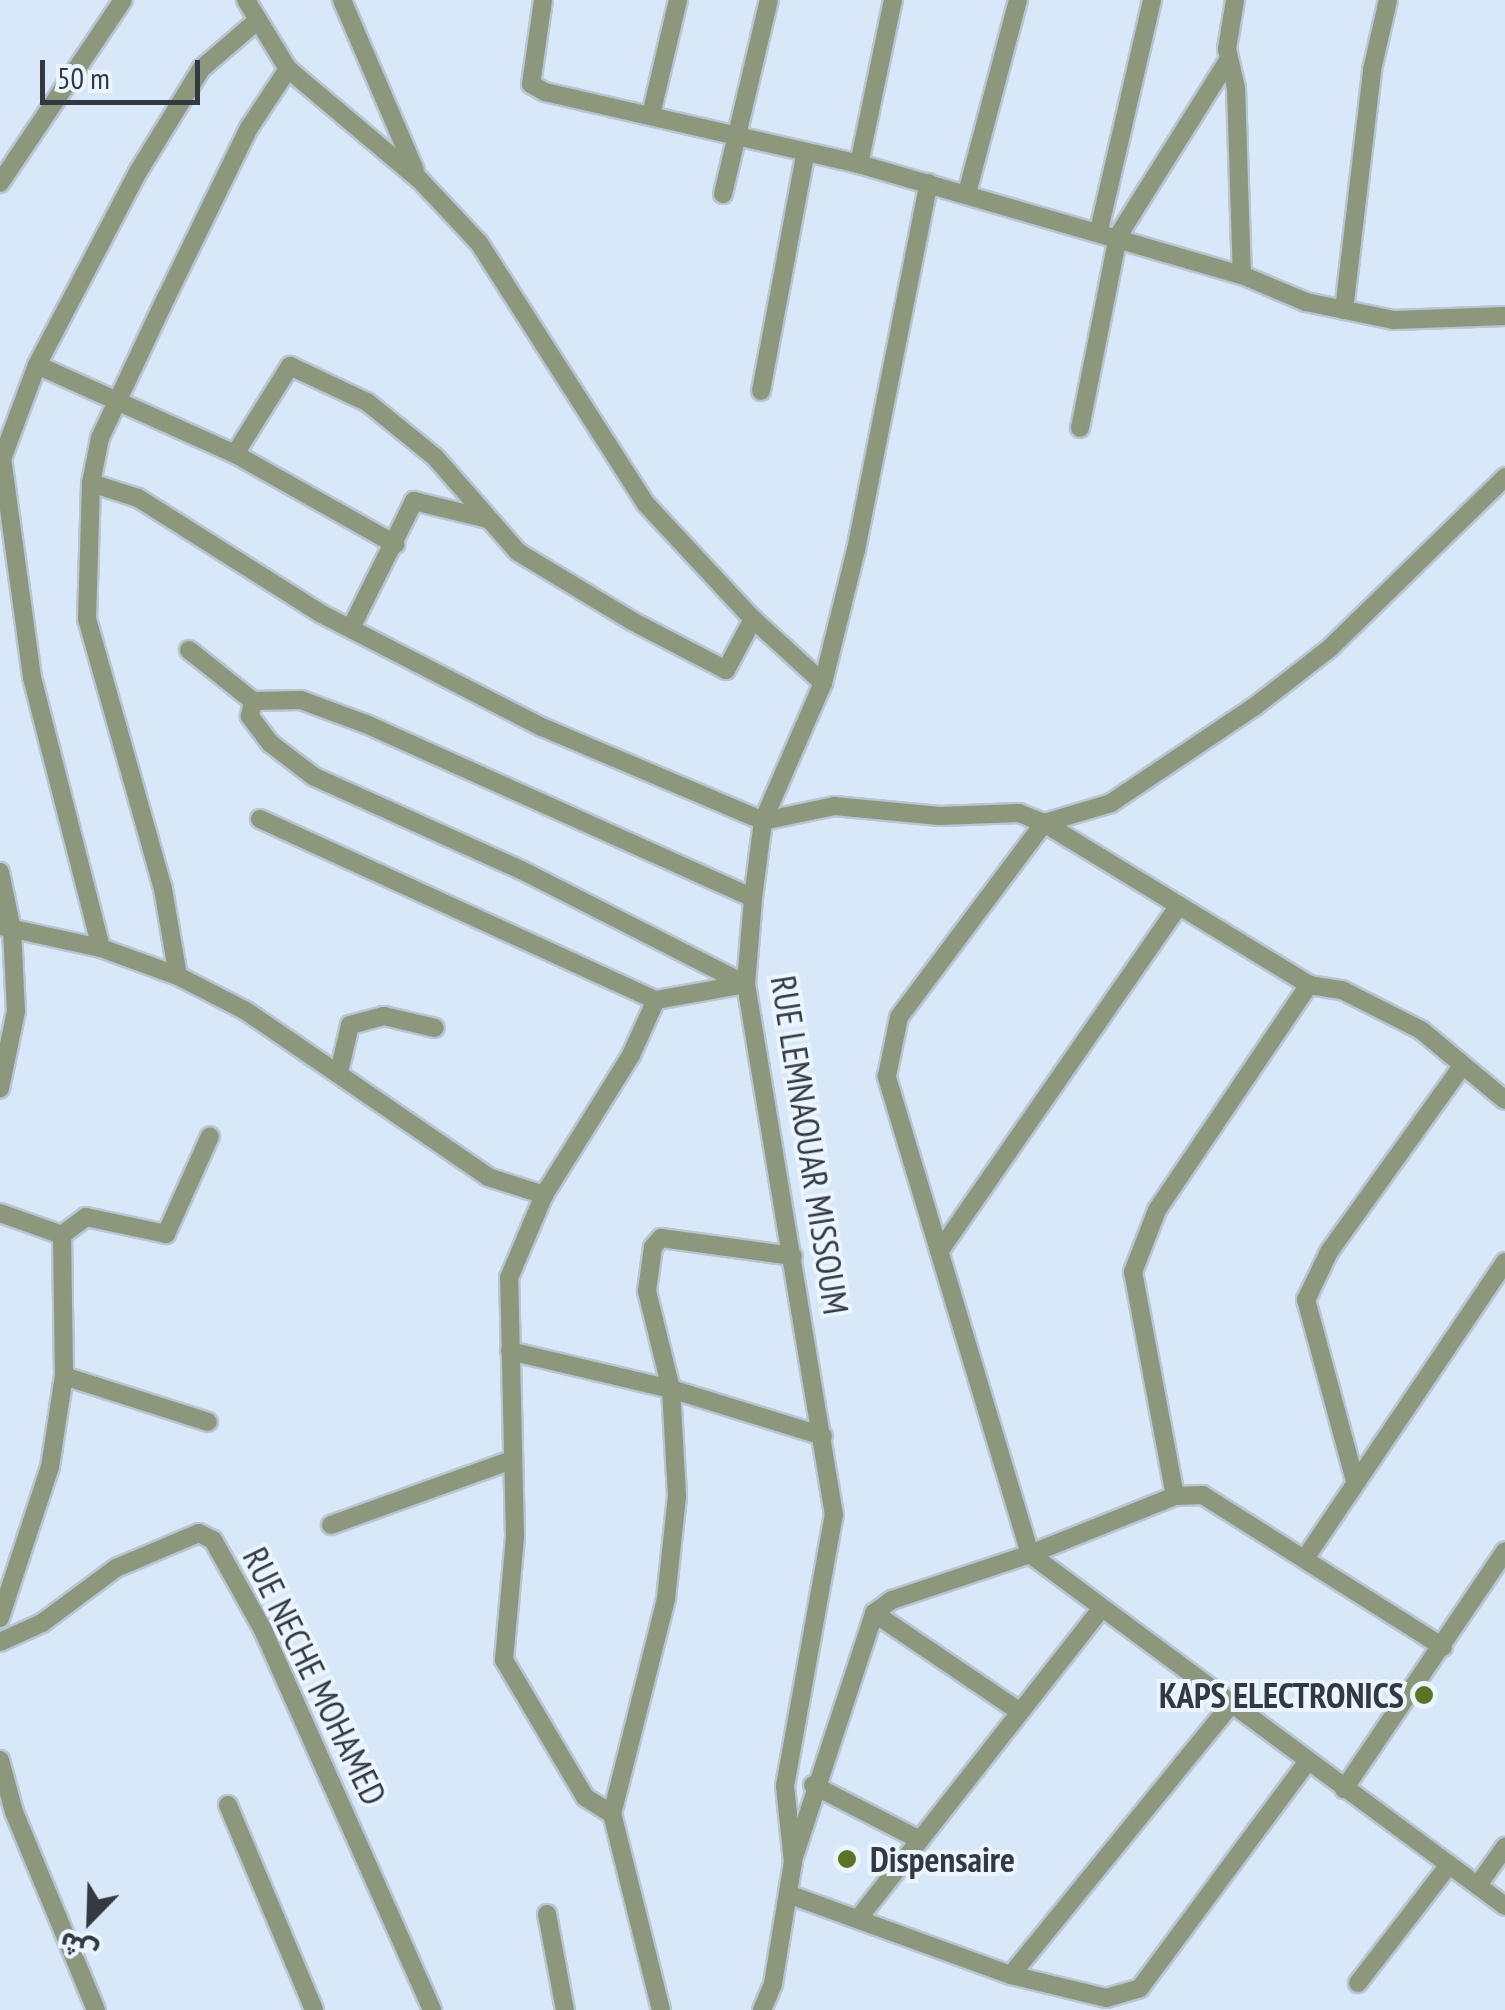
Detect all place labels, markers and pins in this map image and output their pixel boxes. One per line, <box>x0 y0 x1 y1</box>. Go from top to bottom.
place label: KAPS ELECTRONICS <box>1159 1674 1404 1716</box>
marker: KAPS ELECTRONICS <box>1413 1684 1435 1706</box>
place label: Dispensaire <box>870 1838 1015 1880</box>
marker: Dispensaire <box>834 1846 860 1872</box>

